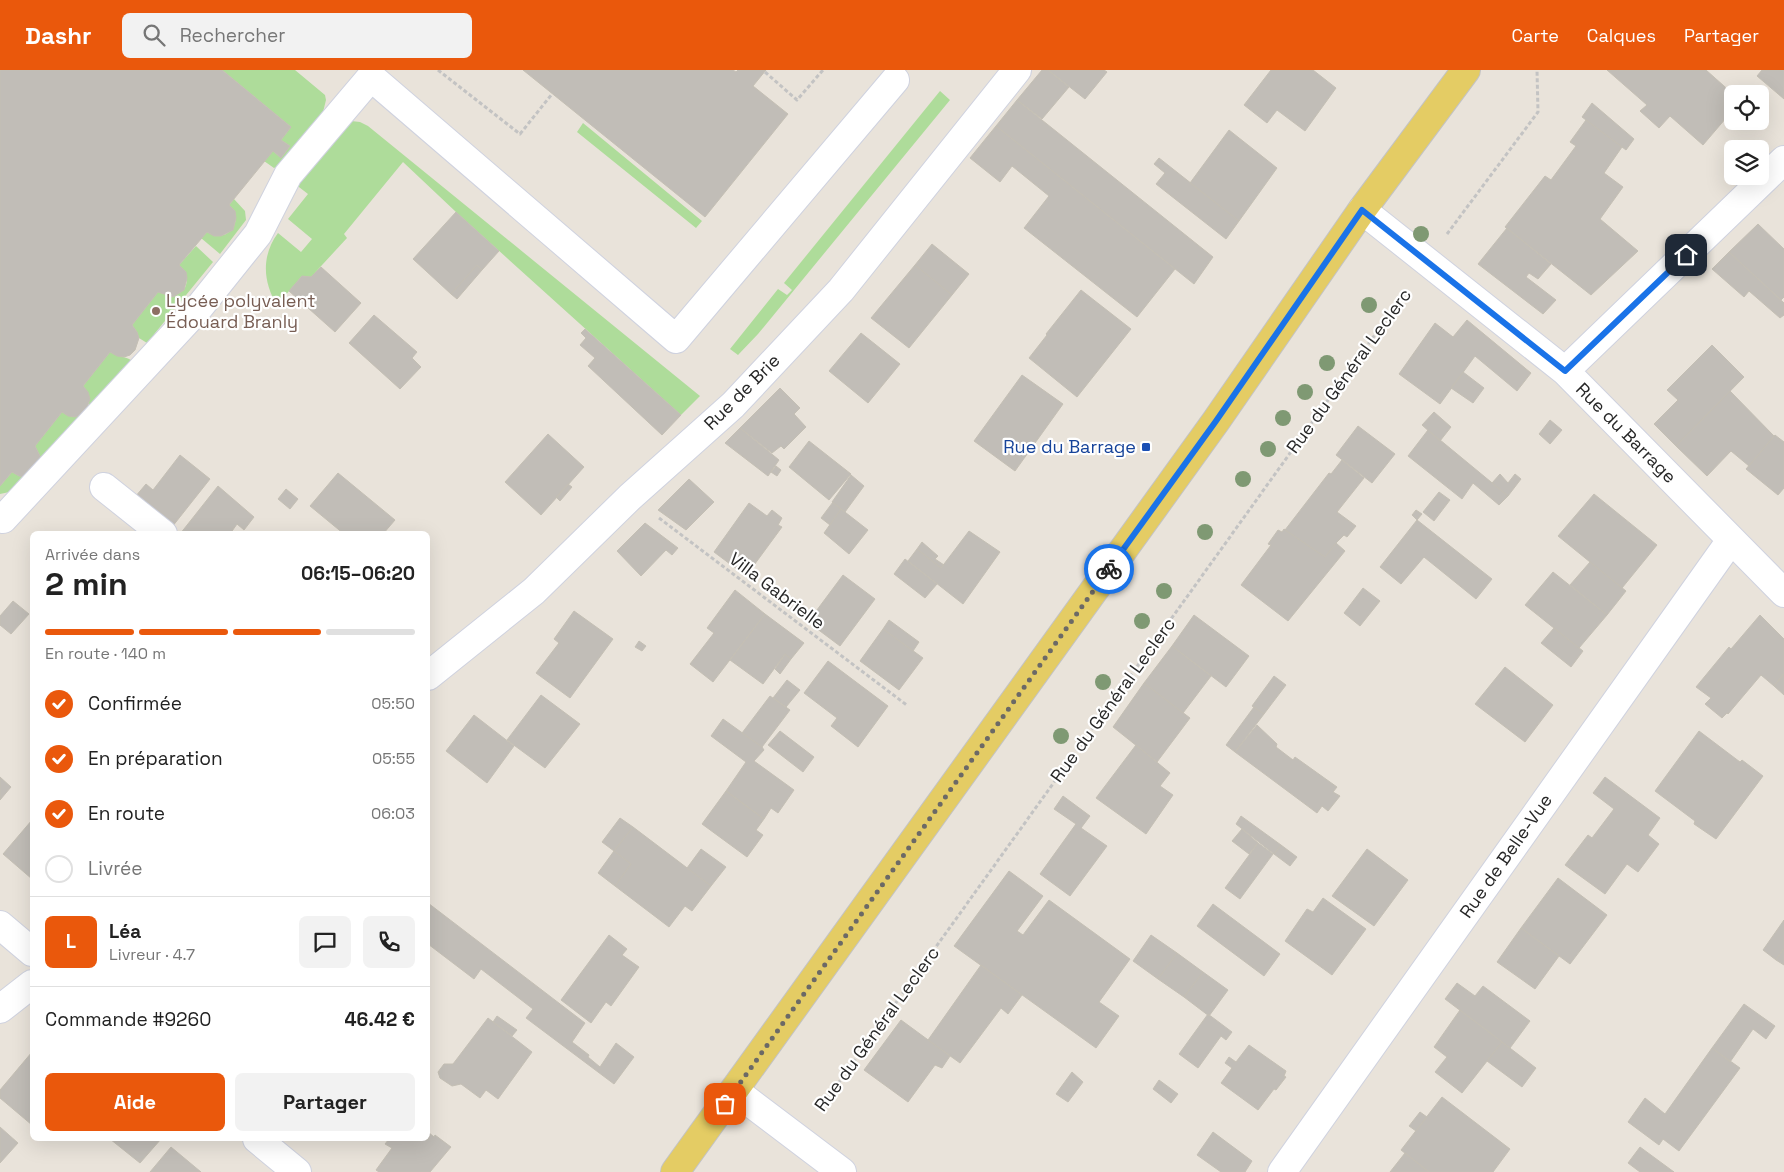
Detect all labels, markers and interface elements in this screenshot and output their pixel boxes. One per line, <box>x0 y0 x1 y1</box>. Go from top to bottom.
search box <box>122 13 472 58</box>
text: Dashr <box>25 20 92 51</box>
icon: search <box>140 21 168 49</box>
text: Rechercher <box>180 23 285 48</box>
text: Carte <box>1512 24 1559 47</box>
text: Calques <box>1587 24 1656 47</box>
text: Partager <box>1684 24 1759 47</box>
map controls <box>1724 85 1769 185</box>
button: locate <box>1724 85 1769 130</box>
button: layers <box>1724 140 1769 185</box>
pin <box>1665 234 1707 276</box>
icon: home <box>1672 241 1700 269</box>
street label: Rue du Général Leclerc <box>1281 284 1416 458</box>
place label: Lycée polyvalent Édouard Branly <box>166 289 316 333</box>
marker: Lycée polyvalent Édouard Branly <box>150 305 162 317</box>
street label: Rue de Brie <box>699 349 785 435</box>
street label: Rue du Barrage <box>1571 378 1681 488</box>
place label: Rue du Barrage <box>1003 435 1136 458</box>
marker: Rue du Barrage <box>1140 441 1152 453</box>
text: Arrivée dans <box>45 544 140 565</box>
courier <box>1084 544 1134 594</box>
street label: Villa Gabrielle <box>725 547 830 634</box>
icon: bike <box>1095 555 1123 583</box>
text: 06:15–06:20 <box>301 561 415 586</box>
text: 2 min <box>45 564 128 604</box>
street label: Rue du Général Leclerc <box>1045 613 1180 787</box>
text: En route · 140 m <box>45 643 166 664</box>
icon: check <box>45 690 73 718</box>
text: Confirmée <box>88 691 182 716</box>
text: 05:50 <box>371 693 415 714</box>
icon: check <box>45 745 73 773</box>
text: En préparation <box>88 746 223 771</box>
text: 05:55 <box>372 748 415 769</box>
street label: Rue de Belle-Vue <box>1454 789 1557 922</box>
icon: check <box>45 800 73 828</box>
text: En route <box>88 801 165 826</box>
text: 06:03 <box>371 803 415 824</box>
text: Livrée <box>88 856 143 881</box>
button: chat <box>299 916 351 968</box>
button: phone <box>363 916 415 968</box>
text: Léa <box>109 919 141 944</box>
text: L <box>66 929 76 954</box>
street label: Rue du Général Leclerc <box>809 942 944 1116</box>
text: Livreur · 4.7 <box>109 944 195 965</box>
text: Commande #9260 <box>45 1007 211 1032</box>
text: 46.42 € <box>344 1007 415 1032</box>
button: Aide <box>45 1073 225 1131</box>
button: Partager <box>235 1073 415 1131</box>
pin <box>704 1083 746 1125</box>
icon: bag <box>711 1090 739 1118</box>

